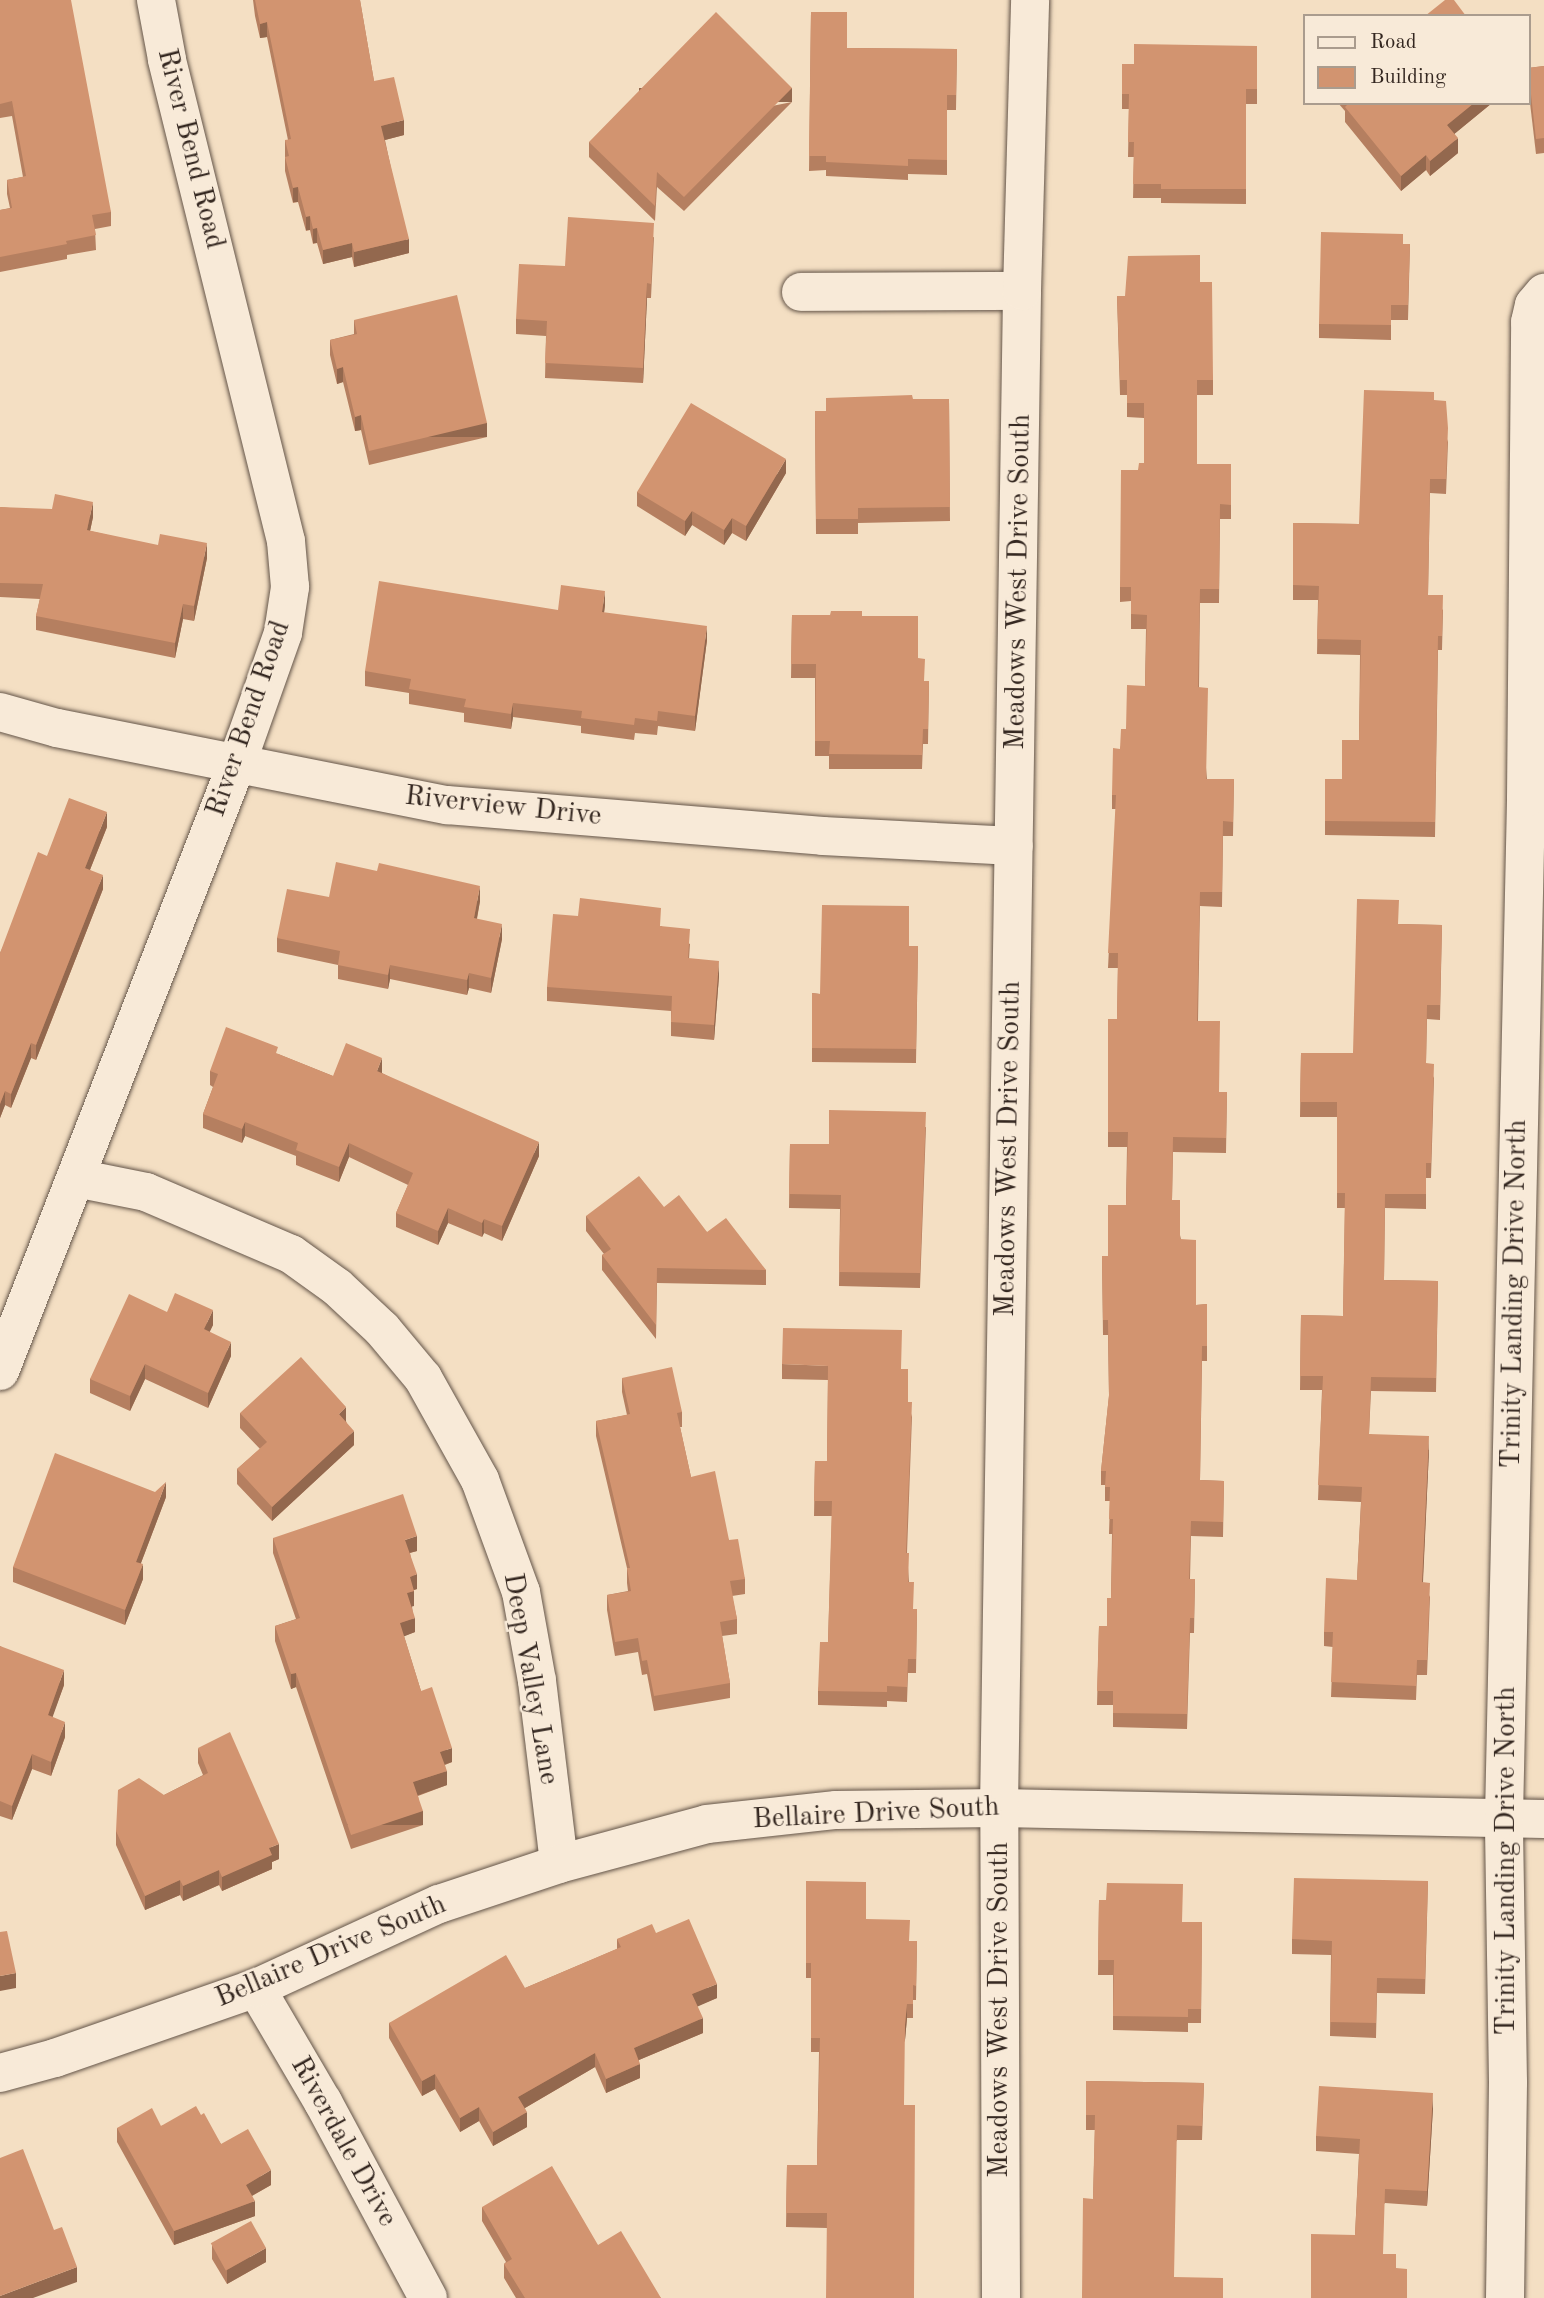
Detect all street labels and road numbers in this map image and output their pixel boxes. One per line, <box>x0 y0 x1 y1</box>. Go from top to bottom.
street label: River Bend Road <box>149 45 231 253</box>
street label: Meadows West Drive South <box>999 414 1039 750</box>
street label: River Bend Road <box>200 616 298 822</box>
street label: Riverview Drive <box>403 780 603 834</box>
street label: Meadows West Drive South <box>989 981 1029 1317</box>
street label: Trinity Landing Drive North <box>1495 1119 1535 1469</box>
street label: Deep Valley Lane <box>495 1570 565 1788</box>
street label: Trinity Landing Drive North <box>1490 1686 1524 2036</box>
street label: Bellaire Drive South <box>752 1791 1000 1837</box>
street label: Meadows West Drive South <box>983 1842 1017 2178</box>
street label: Bellaire Drive South <box>211 1888 451 2016</box>
street label: Riverdale Drive <box>282 2051 404 2233</box>

